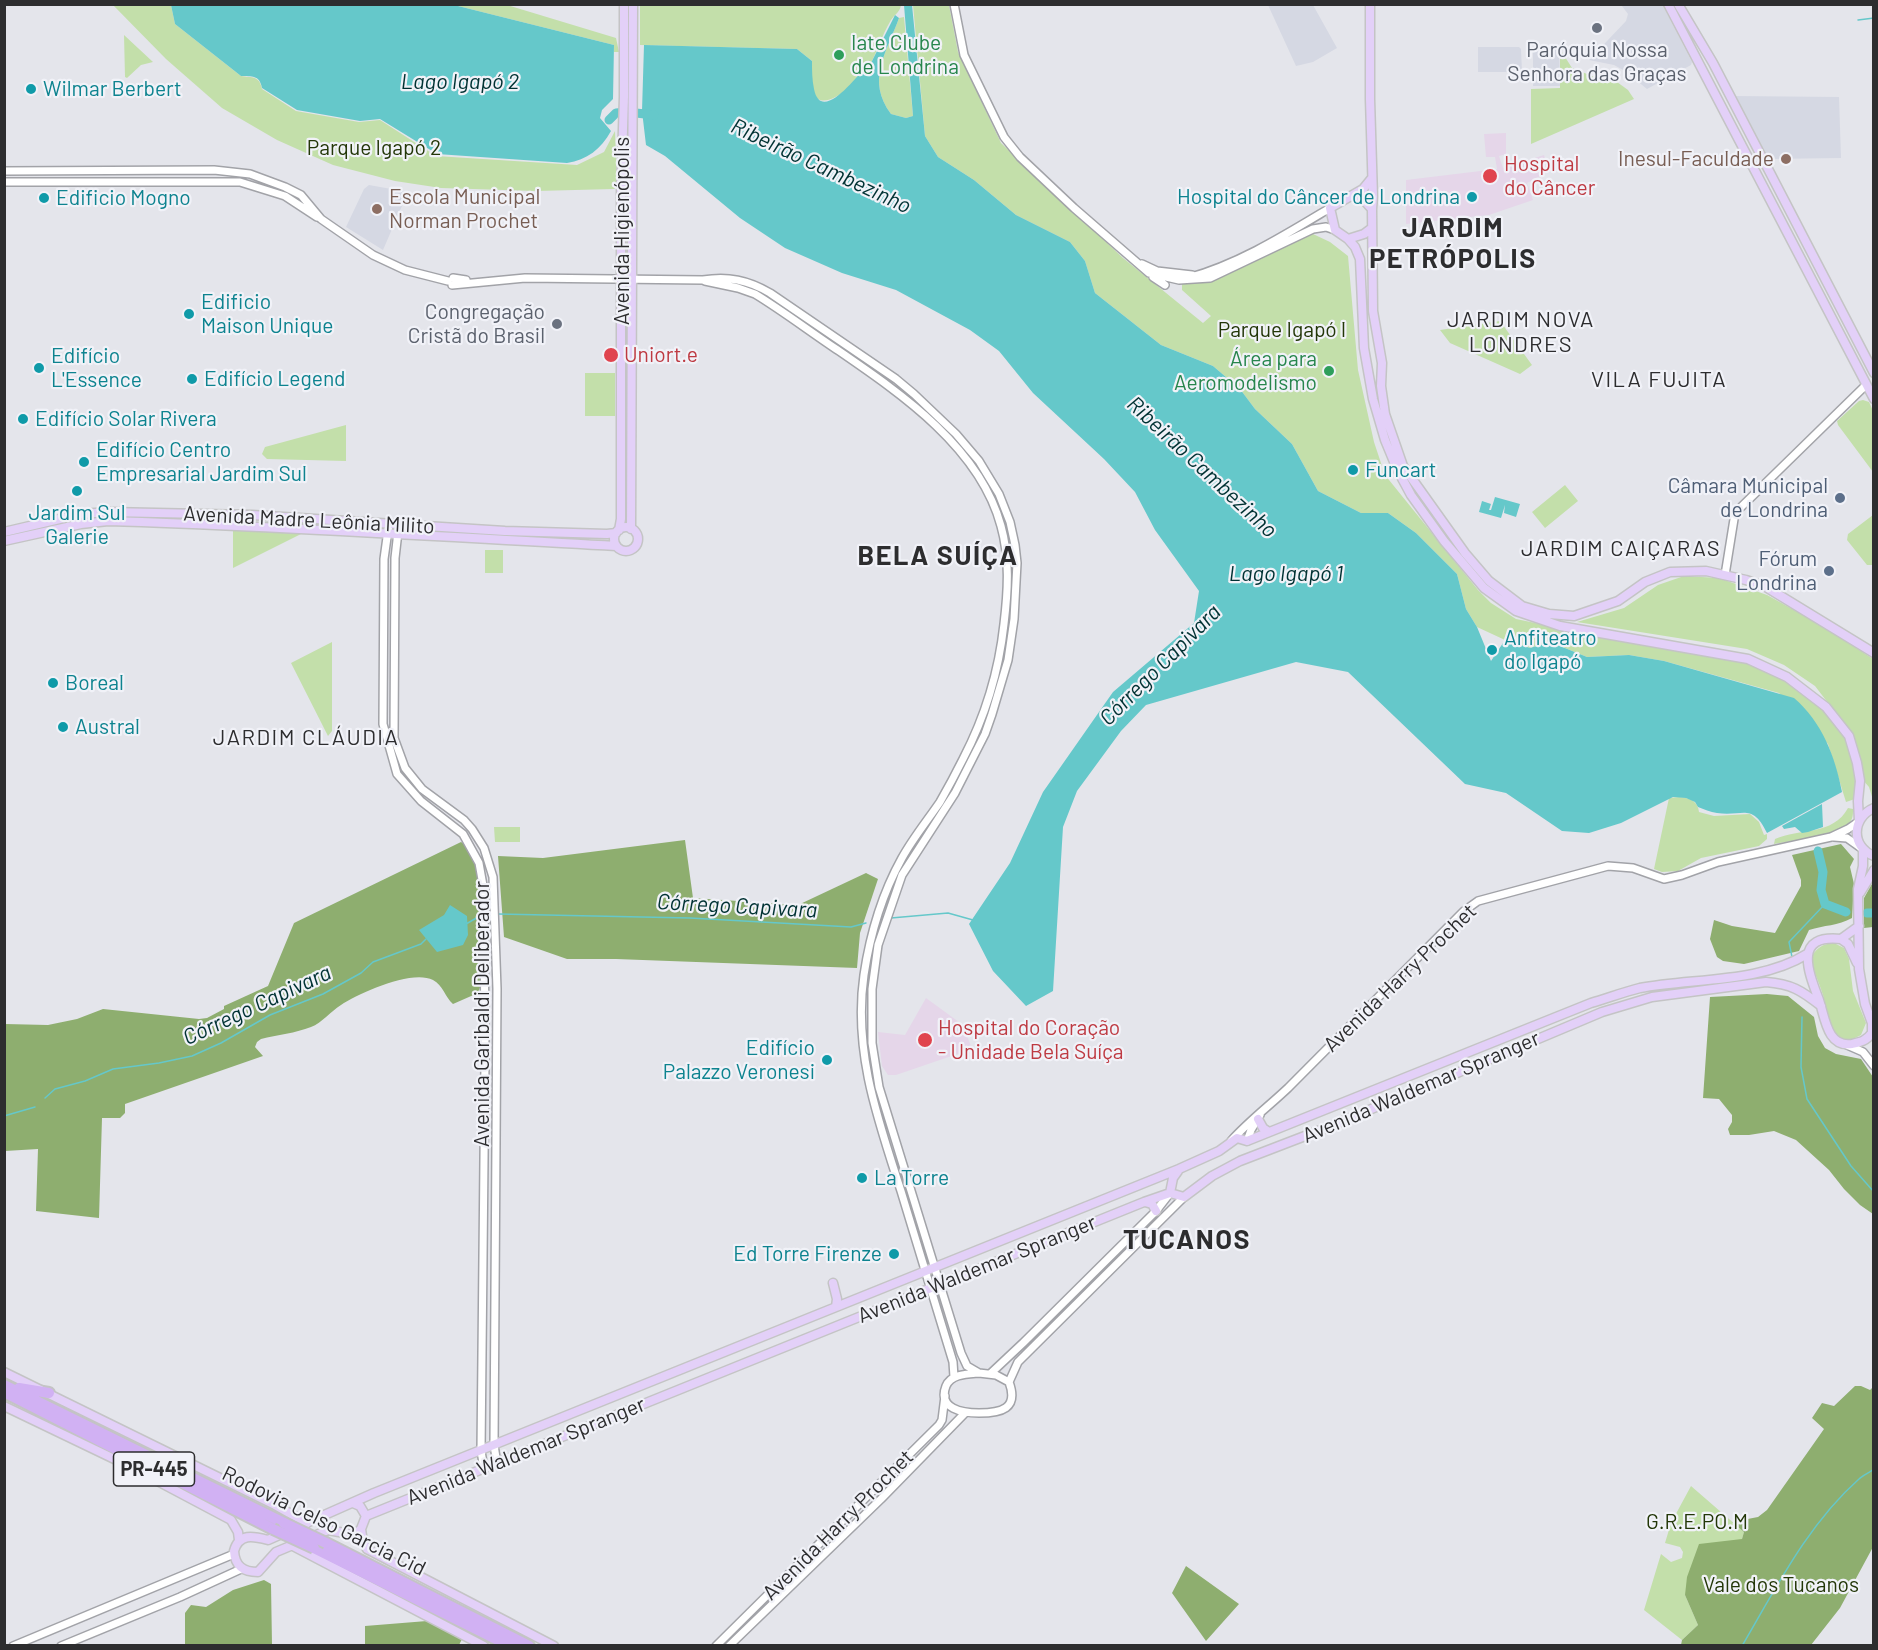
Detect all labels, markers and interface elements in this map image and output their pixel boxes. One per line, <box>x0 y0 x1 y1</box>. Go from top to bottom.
marker: Paróquia Nossa Senhora das Graças <box>1590 21 1604 35</box>
place label: Iate Clube de Londrina <box>851 30 959 80</box>
place label: Paróquia Nossa Senhora das Graças <box>1507 37 1687 87</box>
marker: Iate Clube de Londrina <box>832 48 846 62</box>
water label: Lago Igapó 2 <box>401 69 519 95</box>
place label: Wilmar Berbert <box>43 76 182 102</box>
marker: Wilmar Berbert <box>24 82 38 96</box>
water label: Ribeirão Cambezinho <box>727 113 915 219</box>
park label: Parque Igapó 2 <box>307 135 441 161</box>
street label: Avenida Higienópolis <box>609 137 635 325</box>
place label: Inesul-Faculdade <box>1618 146 1774 172</box>
place label: Hospital do Câncer <box>1504 151 1595 201</box>
marker: Inesul-Faculdade <box>1779 152 1793 166</box>
marker: Hospital do Câncer <box>1481 167 1499 185</box>
place label: Escola Municipal Norman Prochet <box>389 184 540 234</box>
place label: Hospital do Câncer de Londrina <box>1177 184 1460 210</box>
place label: Edificio Mogno <box>56 185 191 211</box>
marker: Hospital do Câncer de Londrina <box>1465 190 1479 204</box>
marker: Edificio Mogno <box>37 191 51 205</box>
marker: Escola Municipal Norman Prochet <box>370 202 384 216</box>
district label: JARDIM PETRÓPOLIS <box>1369 212 1537 275</box>
place label: Edificio Maison Unique <box>201 289 333 339</box>
place label: Congregação Cristã do Brasil <box>408 299 545 349</box>
marker: Edificio Maison Unique <box>182 307 196 321</box>
district label: JARDIM NOVA LONDRES <box>1447 307 1595 358</box>
marker: Congregação Cristã do Brasil <box>550 317 564 331</box>
park label: Parque Igapó I <box>1218 317 1346 343</box>
place label: Uniort.e <box>624 342 698 368</box>
place label: Edifício L'Essence <box>51 343 142 393</box>
marker: Uniort.e <box>602 346 620 364</box>
place label: Área para Aeromodelismo <box>1174 346 1317 396</box>
marker: Edifício L'Essence <box>32 361 46 375</box>
marker: Área para Aeromodelismo <box>1322 364 1336 378</box>
place label: Edifício Legend <box>204 366 346 392</box>
district label: VILA FUJITA <box>1591 367 1727 393</box>
marker: Edifício Legend <box>185 372 199 386</box>
water label: Ribeirão Cambezinho <box>1122 391 1282 543</box>
place label: Edifício Solar Rivera <box>35 406 217 432</box>
marker: Edifício Solar Rivera <box>16 412 30 426</box>
place label: Edifício Centro Empresarial Jardim Sul <box>96 437 307 487</box>
marker: Edifício Centro Empresarial Jardim Sul <box>77 455 91 469</box>
place label: Funcart <box>1365 457 1436 483</box>
marker: Funcart <box>1346 463 1360 477</box>
place label: Câmara Municipal de Londrina <box>1668 473 1828 523</box>
marker: Jardim Sul Galerie <box>70 484 84 498</box>
marker: Câmara Municipal de Londrina <box>1833 491 1847 505</box>
place label: Jardim Sul Galerie <box>28 500 126 550</box>
street label: Avenida Madre Leônia Milito <box>183 501 435 539</box>
district label: JARDIM CAIÇARAS <box>1521 536 1721 562</box>
district label: BELA SUÍÇA <box>857 540 1019 572</box>
place label: Fórum Londrina <box>1736 546 1817 596</box>
water label: Lago Igapó 1 <box>1229 561 1343 587</box>
marker: Fórum Londrina <box>1822 564 1836 578</box>
water label: Córrego Capivara <box>1094 599 1226 731</box>
place label: Anfiteatro do Igapó <box>1504 625 1597 675</box>
marker: Anfiteatro do Igapó <box>1485 643 1499 657</box>
place label: Boreal <box>65 670 124 696</box>
marker: Boreal <box>46 676 60 690</box>
place label: Austral <box>75 714 140 740</box>
marker: Austral <box>56 720 70 734</box>
district label: JARDIM CLÁUDIA <box>213 725 399 751</box>
street label: Avenida Garibaldi Deliberador <box>469 881 495 1147</box>
water label: Córrego Capivara <box>656 889 818 923</box>
street label: Avenida Harry Prochet <box>1318 899 1482 1057</box>
water label: Córrego Capivara <box>179 959 335 1051</box>
place label: Hospital do Coração - Unidade Bela Suíça <box>938 1015 1124 1065</box>
street label: Avenida Waldemar Spranger <box>1299 1026 1543 1148</box>
marker: Hospital do Coração - Unidade Bela Suíça <box>916 1031 934 1049</box>
place label: Edifício Palazzo Veronesi <box>663 1035 815 1085</box>
marker: Edifício Palazzo Veronesi <box>820 1053 834 1067</box>
place label: La Torre <box>874 1165 949 1191</box>
marker: La Torre <box>855 1171 869 1185</box>
street label: Avenida Waldemar Spranger <box>854 1210 1100 1328</box>
district label: TUCANOS <box>1123 1224 1251 1256</box>
place label: Ed Torre Firenze <box>733 1241 882 1267</box>
marker: Ed Torre Firenze <box>887 1247 901 1261</box>
street label: Avenida Waldemar Spranger <box>403 1392 649 1510</box>
street label: Avenida Harry Prochet <box>758 1445 918 1605</box>
road number: PR-445 <box>114 1452 195 1486</box>
street label: Rodovia Celso Garcia Cid <box>218 1461 430 1581</box>
park label: G.R.E.PO.M <box>1646 1509 1748 1535</box>
park label: Vale dos Tucanos <box>1703 1572 1859 1598</box>

